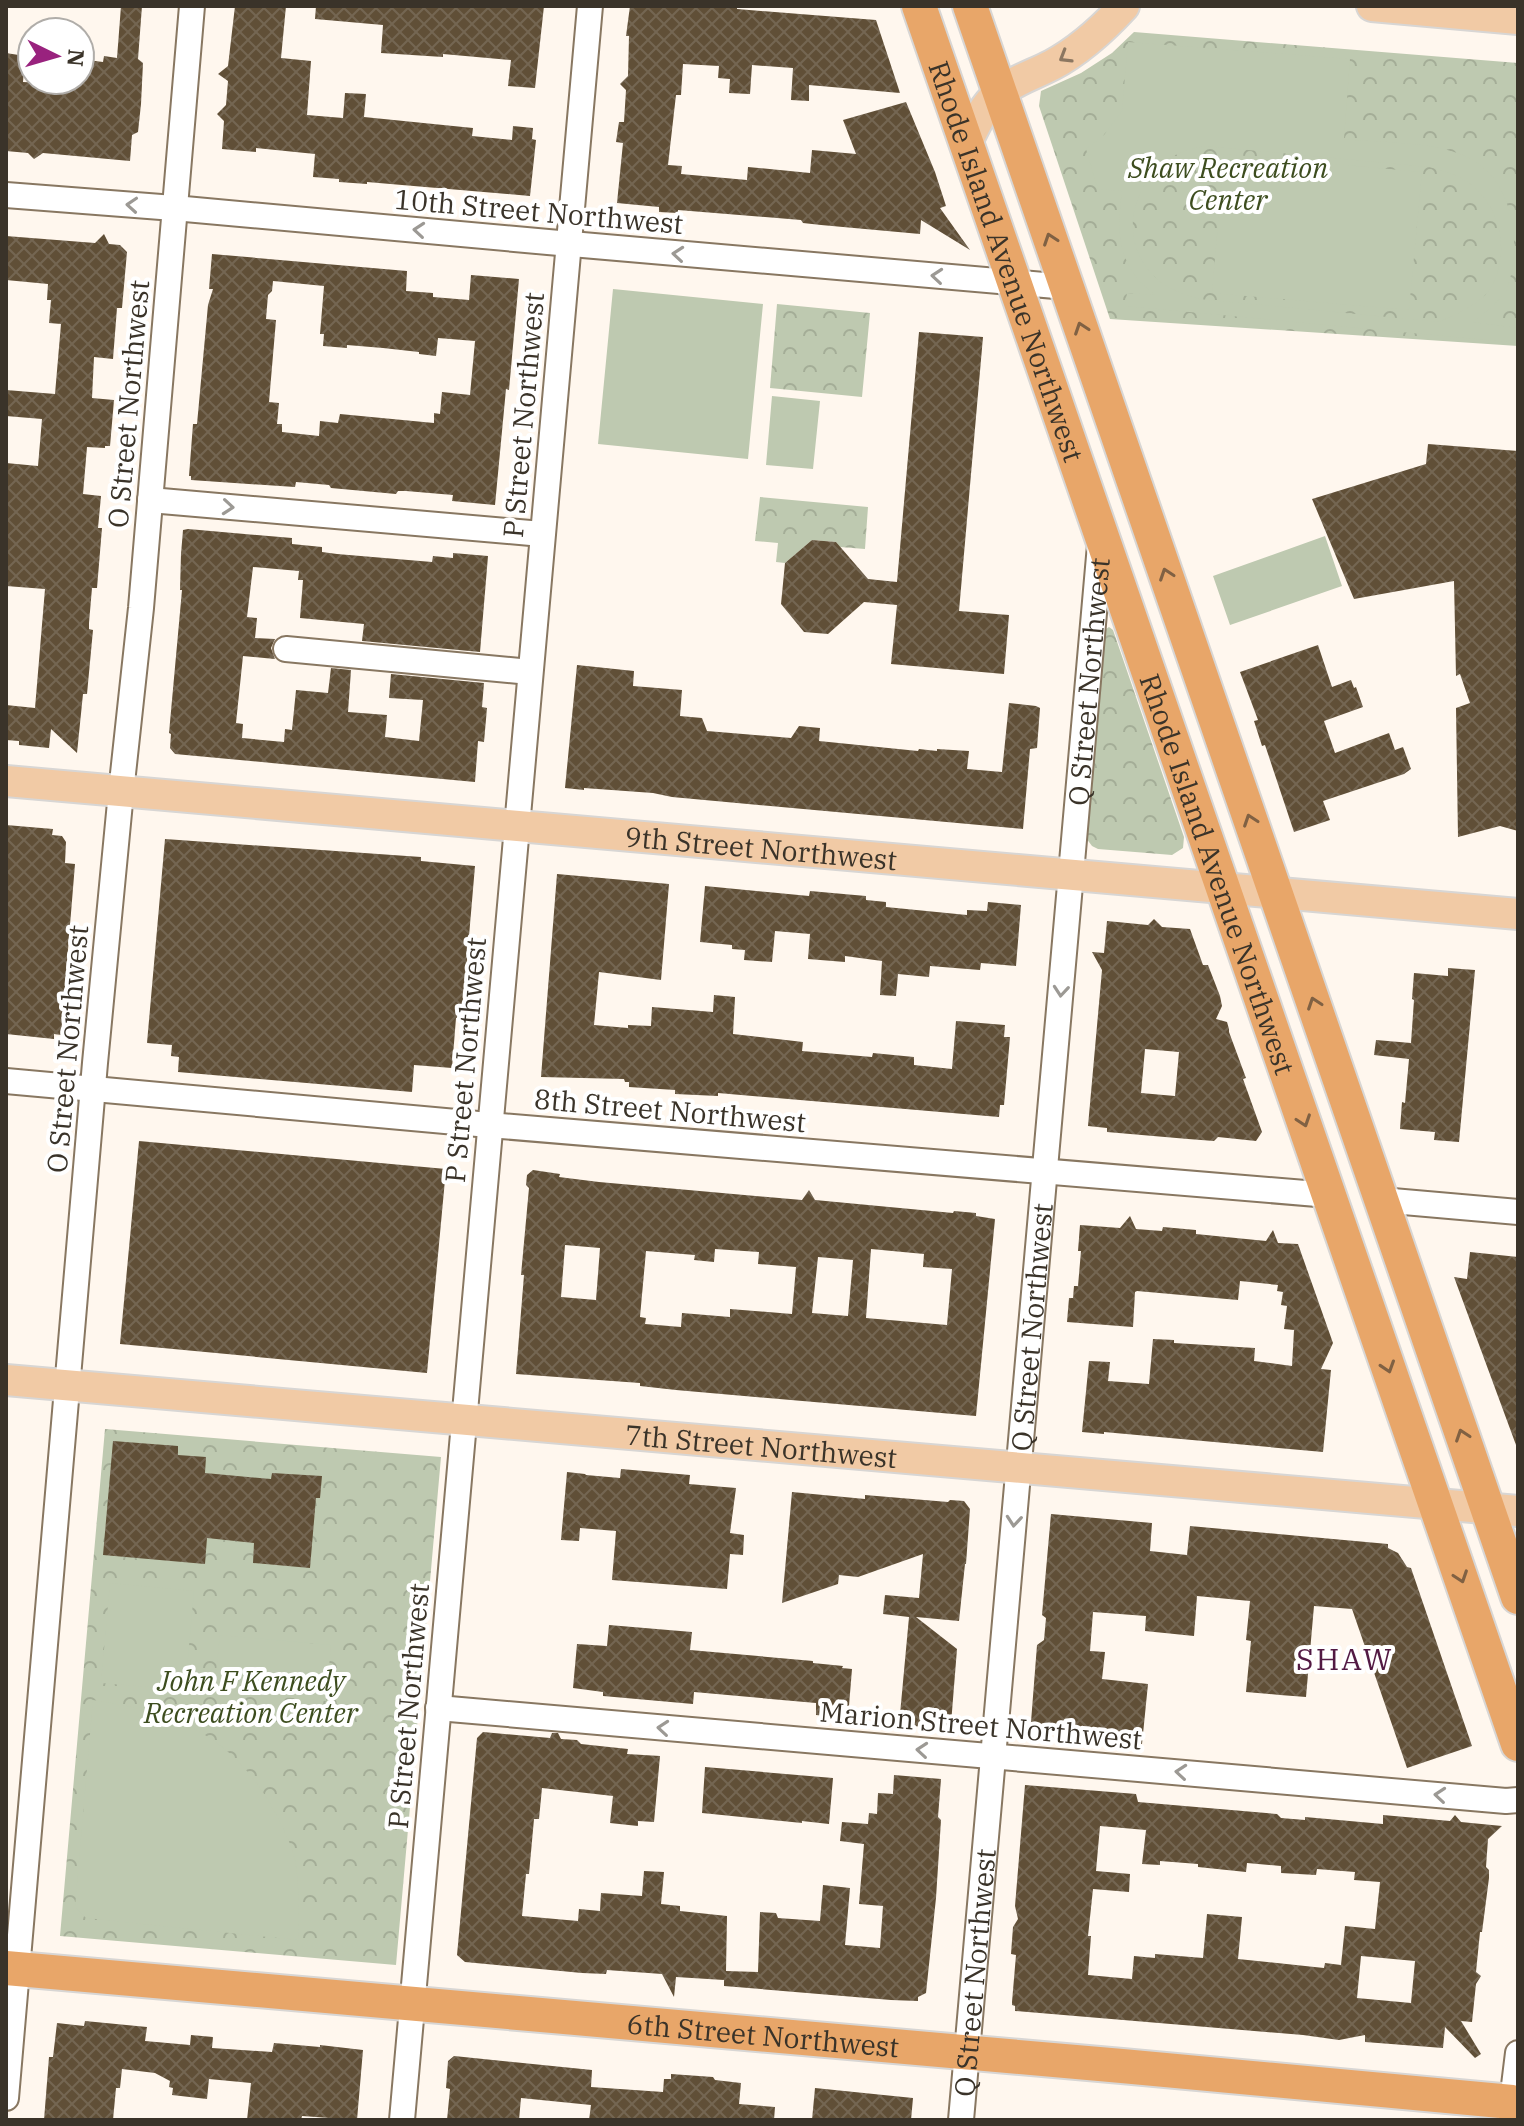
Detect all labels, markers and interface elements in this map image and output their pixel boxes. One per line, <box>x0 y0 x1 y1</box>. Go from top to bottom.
north arrow <box>16 16 96 96</box>
one-way arrow <box>1059 47 1074 62</box>
text: N <box>61 48 92 68</box>
street label: Rhode Island Avenue Northwest <box>921 56 1093 467</box>
park label: Shaw Recreation Center <box>1127 149 1328 218</box>
street label: 10th Street Northwest <box>393 180 685 242</box>
one-way arrow <box>125 197 138 214</box>
one-way arrow <box>412 222 425 239</box>
one-way arrow <box>1044 233 1060 247</box>
one-way arrow <box>671 246 684 263</box>
one-way arrow <box>930 268 943 285</box>
street label: O Street Northwest <box>99 278 157 530</box>
street label: P Street Northwest <box>494 291 552 539</box>
one-way arrow <box>1074 322 1090 336</box>
one-way arrow <box>222 498 235 515</box>
street label: Q Street Northwest <box>1059 556 1117 807</box>
one-way arrow <box>1159 567 1175 581</box>
street label: Rhode Island Avenue Northwest <box>1132 669 1304 1079</box>
one-way arrow <box>1244 813 1260 827</box>
street label: 9th Street Northwest <box>623 817 899 878</box>
street label: O Street Northwest <box>38 923 96 1175</box>
street label: P Street Northwest <box>436 936 494 1184</box>
one-way arrow <box>1053 985 1070 998</box>
one-way arrow <box>1307 997 1323 1011</box>
street label: 8th Street Northwest <box>532 1080 808 1140</box>
one-way arrow <box>1294 1114 1310 1128</box>
street label: Q Street Northwest <box>1002 1201 1060 1453</box>
one-way arrow <box>1379 1360 1395 1374</box>
street label: 7th Street Northwest <box>624 1415 899 1476</box>
one-way arrow <box>1456 1429 1472 1443</box>
one-way arrow <box>1006 1515 1023 1528</box>
one-way arrow <box>1451 1570 1467 1584</box>
street label: P Street Northwest <box>379 1582 437 1830</box>
district label: SHAW <box>1296 1639 1394 1678</box>
park label: John F Kennedy Recreation Center <box>143 1662 359 1731</box>
street label: Marion Street Northwest <box>818 1692 1144 1758</box>
one-way arrow <box>656 1719 669 1736</box>
one-way arrow <box>915 1742 928 1759</box>
one-way arrow <box>1174 1764 1187 1781</box>
one-way arrow <box>1433 1787 1446 1804</box>
street label: Q Street Northwest <box>945 1847 1003 2098</box>
street label: 6th Street Northwest <box>625 2004 901 2065</box>

